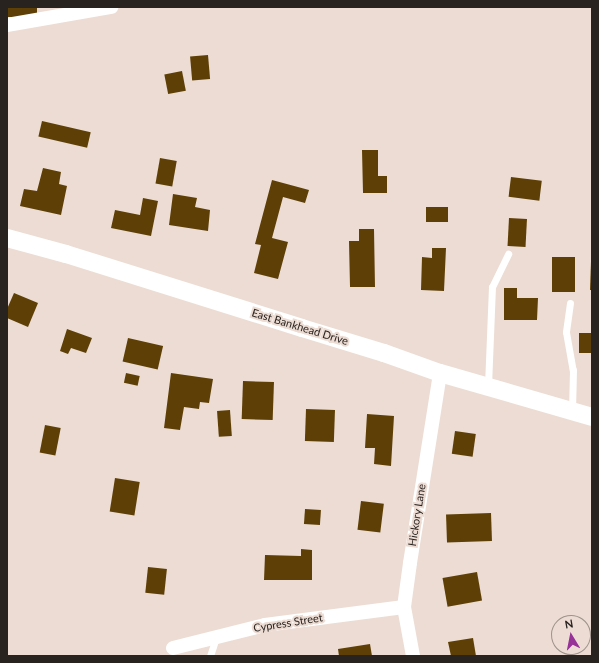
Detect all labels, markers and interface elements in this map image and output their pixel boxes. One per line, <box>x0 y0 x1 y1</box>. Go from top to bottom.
street label: East Bankhead Drive <box>250 306 350 348</box>
street label: Hickory Lane <box>406 483 428 547</box>
street label: Cypress Street <box>252 611 324 635</box>
north arrow <box>551 615 591 655</box>
text: N <box>564 617 574 631</box>

